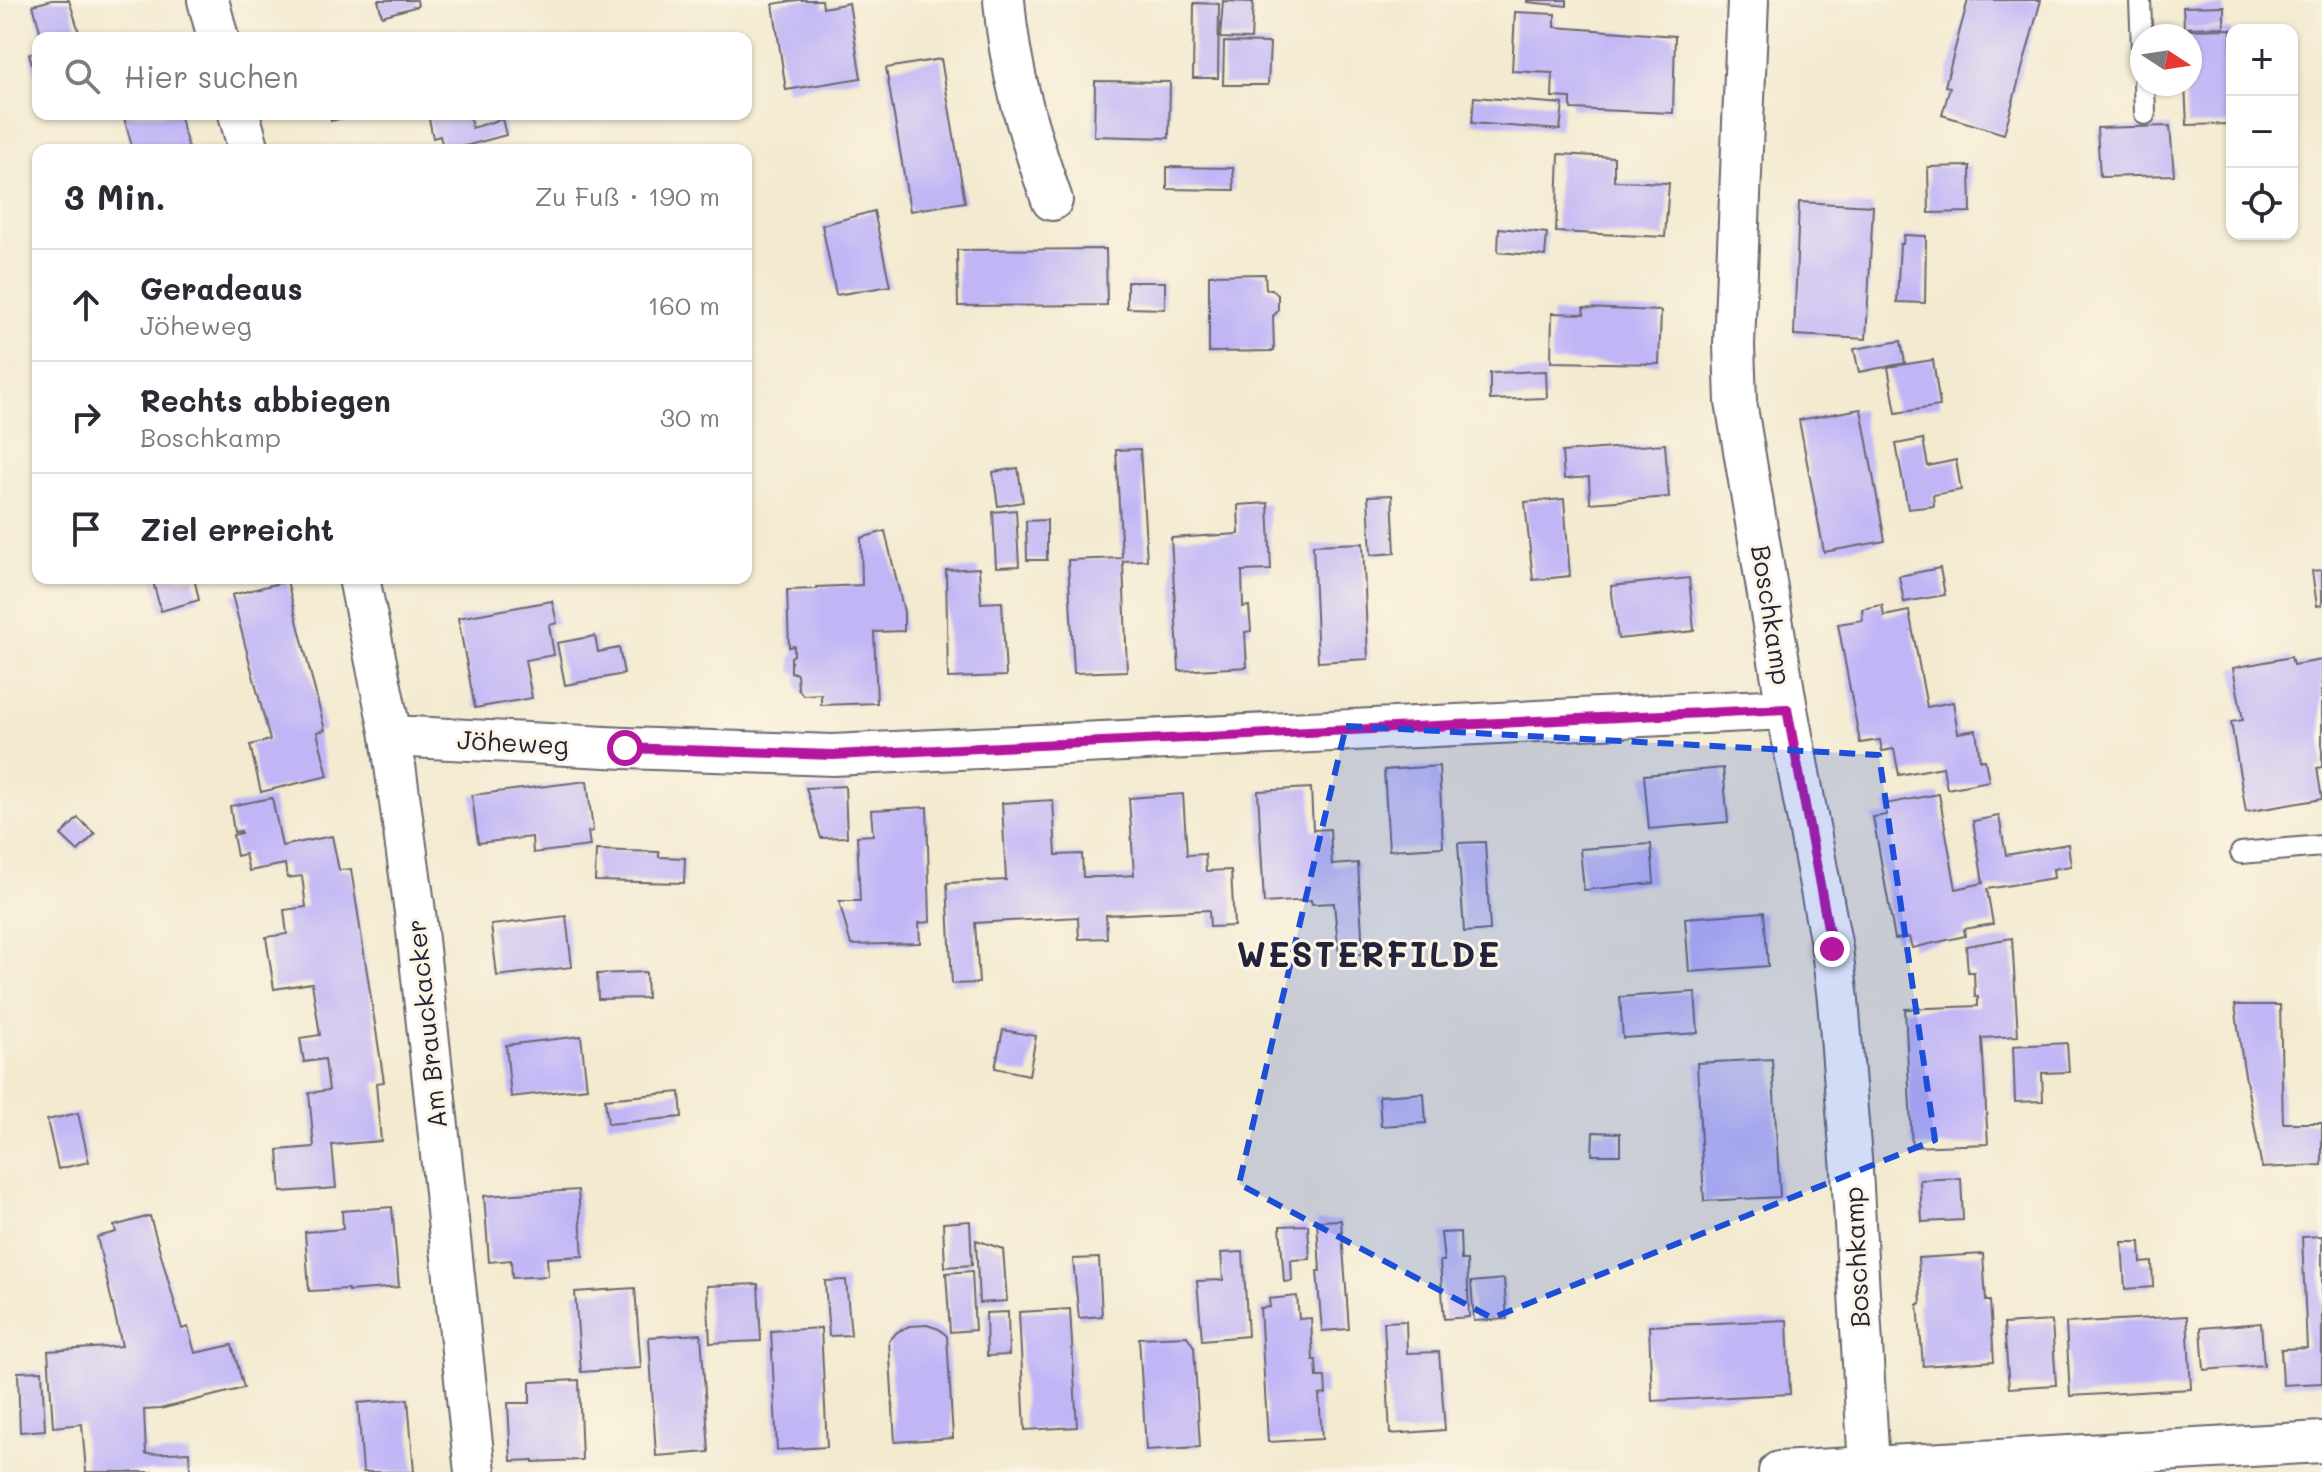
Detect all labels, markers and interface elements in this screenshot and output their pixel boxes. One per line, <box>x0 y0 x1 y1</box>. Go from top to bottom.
north arrow <box>2130 24 2202 96</box>
map controls <box>2226 24 2298 240</box>
button: + <box>2226 24 2298 96</box>
search box <box>32 32 752 120</box>
icon: search <box>60 54 104 98</box>
text: Hier suchen <box>124 56 299 96</box>
button: − <box>2226 96 2298 168</box>
button: locate <box>2226 168 2298 240</box>
text: 3 Min. <box>64 174 166 219</box>
text: Zu Fuß · 190 m <box>535 179 720 213</box>
text: Geradeaus <box>140 268 303 308</box>
icon: ahead <box>64 283 108 327</box>
text: 160 m <box>648 288 720 322</box>
text: Jöheweg <box>140 308 252 342</box>
text: Rechts abbiegen <box>140 380 391 420</box>
icon: right <box>64 395 108 439</box>
text: 30 m <box>660 400 720 434</box>
text: Boschkamp <box>140 420 281 454</box>
icon: arrive <box>64 507 108 551</box>
text: Ziel erreicht <box>140 509 334 549</box>
street label: Boschkamp <box>1744 543 1800 687</box>
street label: Jöheweg <box>456 722 570 762</box>
route start <box>607 730 643 766</box>
street label: Am Brauckacker <box>398 918 454 1130</box>
district label: WESTERFILDE <box>1237 931 1501 976</box>
route end <box>1814 931 1850 967</box>
street label: Boschkamp <box>1835 1186 1877 1328</box>

